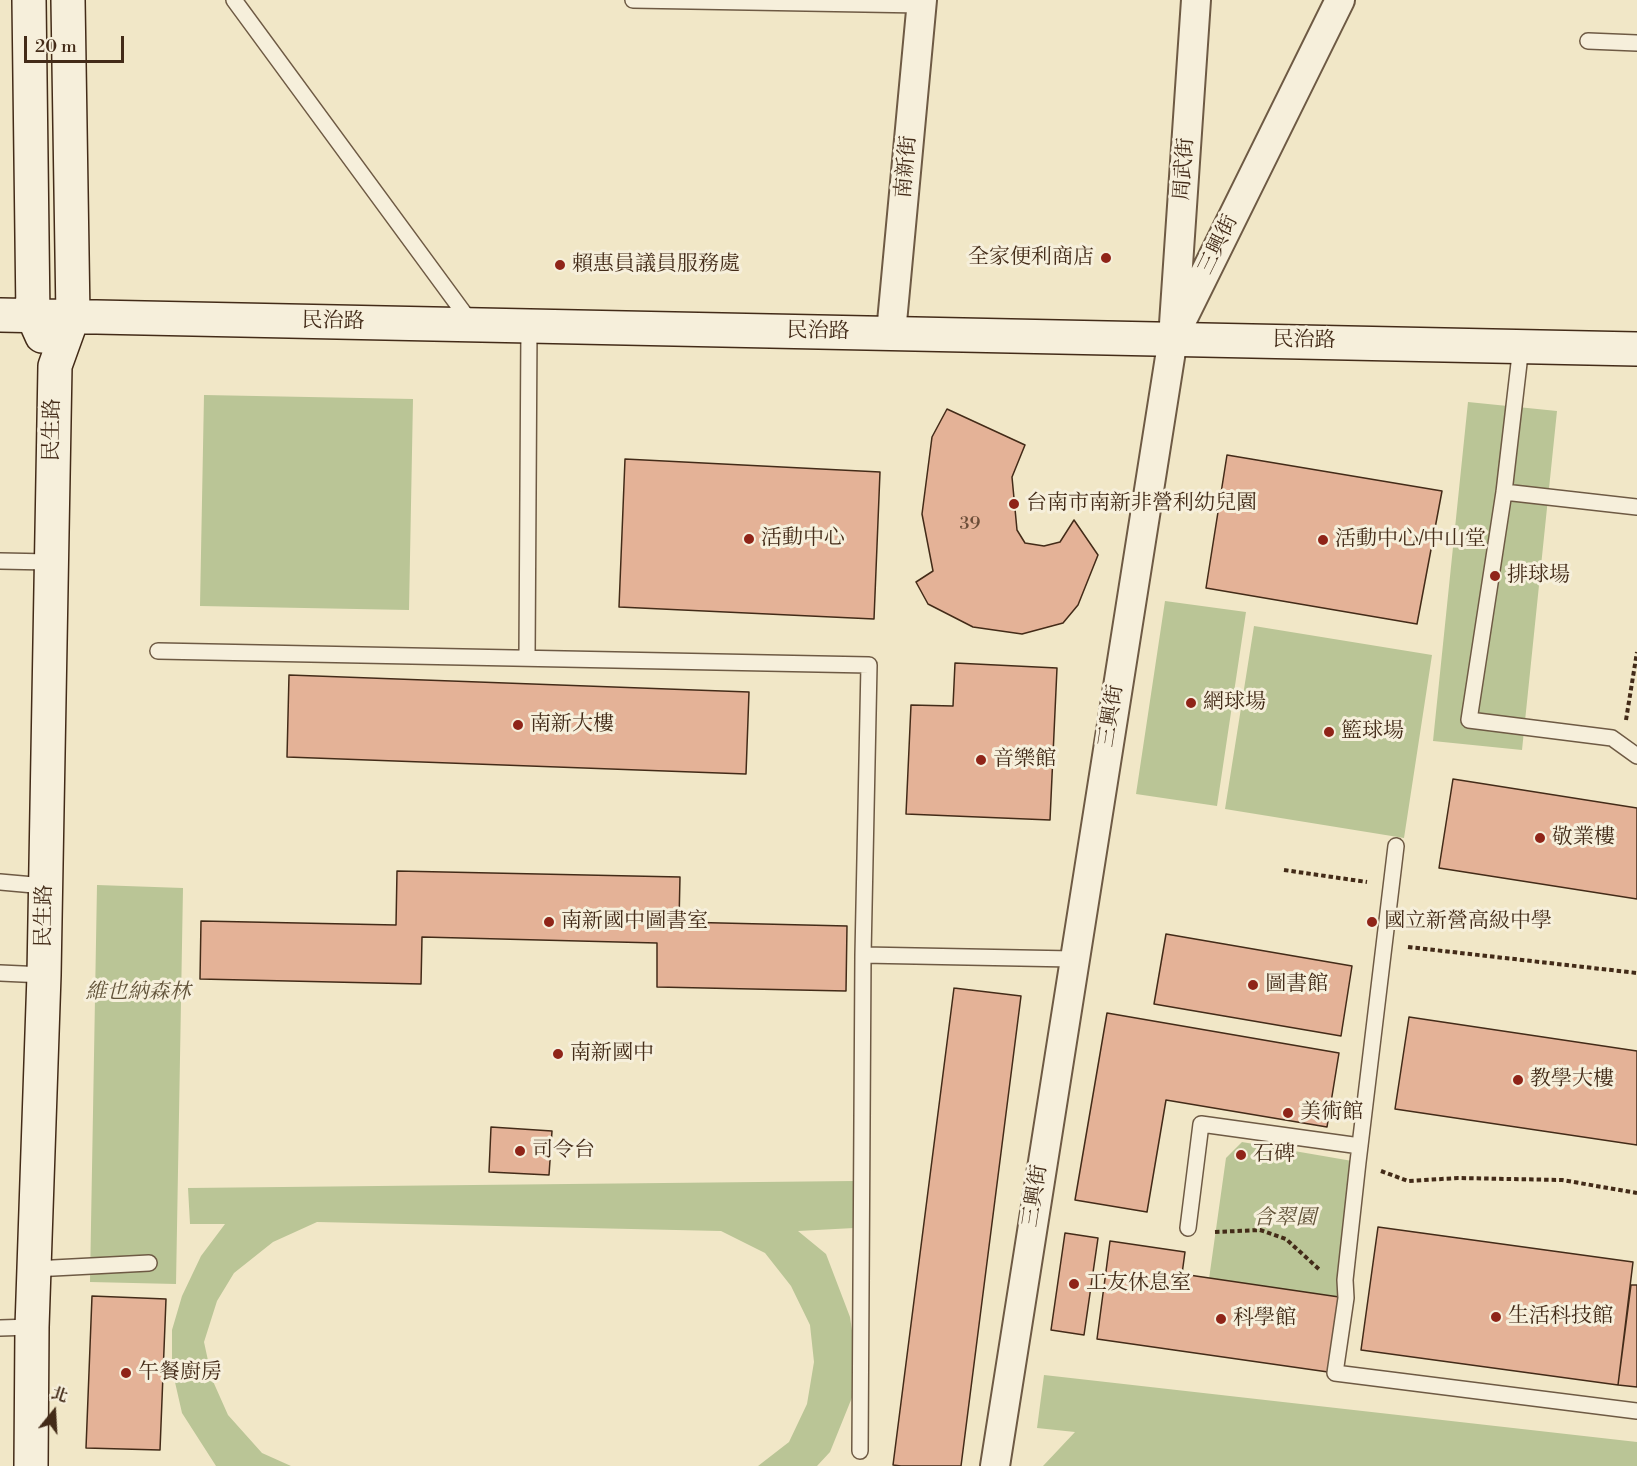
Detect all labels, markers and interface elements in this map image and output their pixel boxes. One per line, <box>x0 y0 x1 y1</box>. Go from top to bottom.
scale bar <box>27 24 128 62</box>
text: 20 m <box>35 35 77 58</box>
street label: 南新街 <box>892 135 922 199</box>
street label: 周武街 <box>1170 137 1200 201</box>
street label: 三興街 <box>1194 211 1244 279</box>
place label: 全家便利商店 <box>968 245 1094 271</box>
marker: 全家便利商店 <box>1099 251 1113 265</box>
place label: 賴惠員議員服務處 <box>572 252 740 278</box>
marker: 賴惠員議員服務處 <box>553 258 567 272</box>
street label: 民治路 <box>301 309 365 335</box>
street label: 民治路 <box>786 319 850 345</box>
street label: 民治路 <box>1272 328 1336 354</box>
street label: 民生路 <box>40 398 66 462</box>
place label: 台南市南新非營利幼兒園 <box>1026 491 1257 517</box>
marker: 台南市南新非營利幼兒園 <box>1007 497 1021 511</box>
house number: 39 <box>960 514 980 536</box>
place label: 活動中心 <box>761 526 845 552</box>
place label: 活動中心/中山堂 <box>1335 527 1486 553</box>
marker: 活動中心 <box>742 532 756 546</box>
marker: 活動中心/中山堂 <box>1316 533 1330 547</box>
place label: 排球場 <box>1507 563 1570 589</box>
marker: 排球場 <box>1488 569 1502 583</box>
street label: 三興街 <box>1095 683 1129 749</box>
place label: 網球場 <box>1203 690 1266 716</box>
marker: 網球場 <box>1184 696 1198 710</box>
place label: 南新大樓 <box>530 712 614 738</box>
marker: 南新大樓 <box>511 718 525 732</box>
place label: 籃球場 <box>1341 719 1404 745</box>
marker: 籃球場 <box>1322 725 1336 739</box>
place label: 音樂館 <box>993 747 1056 773</box>
marker: 音樂館 <box>974 753 988 767</box>
place label: 敬業樓 <box>1552 825 1615 851</box>
marker: 敬業樓 <box>1533 831 1547 845</box>
street label: 民生路 <box>32 884 58 948</box>
place label: 南新國中圖書室 <box>561 909 708 935</box>
place label: 國立新營高級中學 <box>1384 909 1552 935</box>
marker: 南新國中圖書室 <box>542 915 556 929</box>
marker: 國立新營高級中學 <box>1365 915 1379 929</box>
place label: 圖書館 <box>1265 972 1328 998</box>
marker: 圖書館 <box>1246 978 1260 992</box>
park label: 維也納森林 <box>86 980 190 1006</box>
place label: 南新國中 <box>570 1041 654 1067</box>
marker: 南新國中 <box>551 1047 565 1061</box>
place label: 教學大樓 <box>1530 1067 1614 1093</box>
marker: 教學大樓 <box>1511 1073 1525 1087</box>
place label: 美術館 <box>1300 1100 1363 1126</box>
marker: 美術館 <box>1281 1106 1295 1120</box>
place label: 司令台 <box>532 1138 595 1164</box>
place label: 石碑 <box>1253 1142 1295 1168</box>
marker: 司令台 <box>513 1144 527 1158</box>
marker: 石碑 <box>1234 1148 1248 1162</box>
street label: 三興街 <box>1019 1163 1053 1229</box>
park label: 含翠園 <box>1254 1206 1316 1232</box>
place label: 工友休息室 <box>1086 1271 1191 1297</box>
marker: 工友休息室 <box>1067 1277 1081 1291</box>
place label: 生活科技館 <box>1508 1304 1613 1330</box>
place label: 科學館 <box>1233 1306 1296 1332</box>
marker: 生活科技館 <box>1489 1310 1503 1324</box>
marker: 科學館 <box>1214 1312 1228 1326</box>
place label: 午餐廚房 <box>138 1360 222 1386</box>
marker: 午餐廚房 <box>119 1366 133 1380</box>
north arrow <box>24 1382 84 1442</box>
text: 北 <box>49 1383 70 1407</box>

